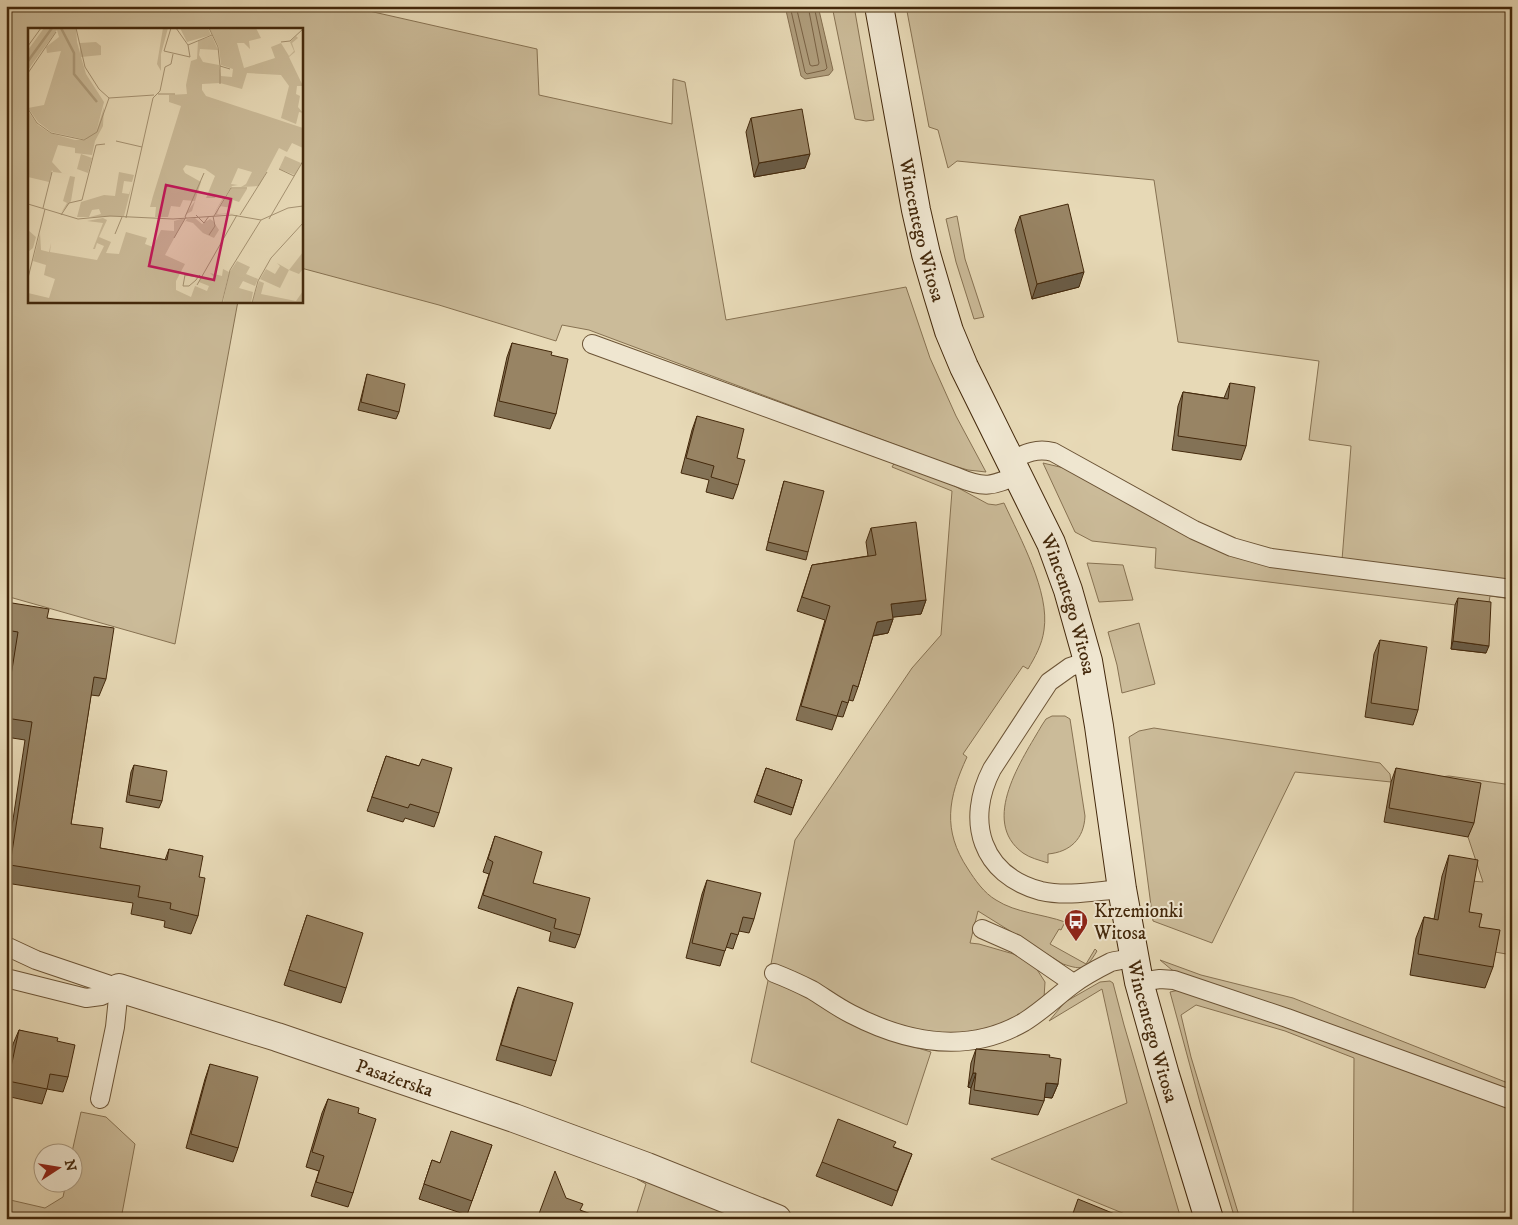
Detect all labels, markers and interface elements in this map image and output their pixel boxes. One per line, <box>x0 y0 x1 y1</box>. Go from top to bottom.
inset map <box>28 28 302 302</box>
street label: Wincentego Witosa <box>894 155 949 305</box>
street label: Wincentego Witosa <box>1035 529 1100 676</box>
place label: Krzemionki Witosa <box>1093 900 1183 945</box>
bus stop icon: Krzemionki Witosa <box>1063 908 1089 942</box>
street label: Wincentego Witosa <box>1122 957 1183 1105</box>
street label: Pasażerska <box>353 1055 436 1103</box>
north arrow <box>32 1142 82 1192</box>
text: N <box>60 1158 80 1173</box>

